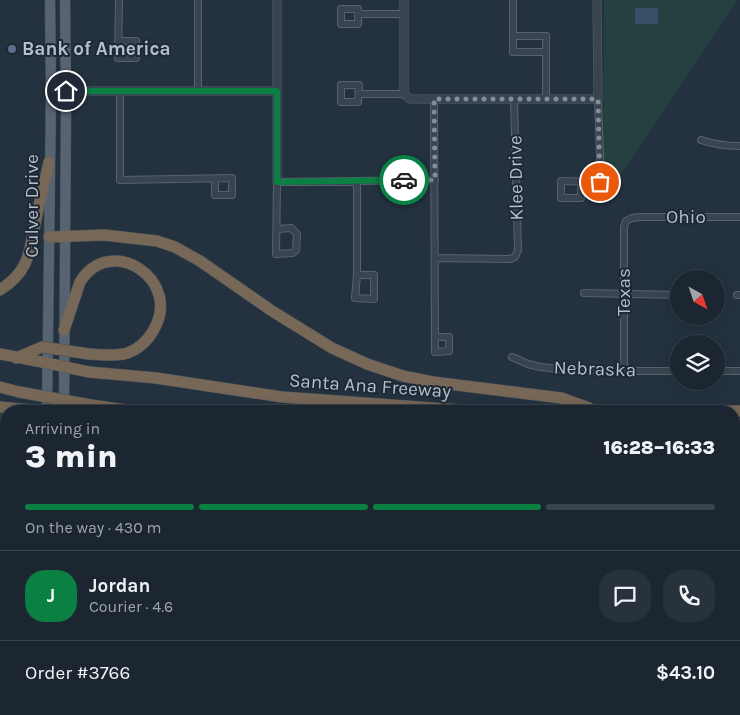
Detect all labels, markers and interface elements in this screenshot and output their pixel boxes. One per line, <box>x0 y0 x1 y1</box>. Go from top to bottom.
place label: Bank of America <box>22 38 171 60</box>
marker: Bank of America <box>6 43 18 55</box>
pin <box>45 70 87 112</box>
icon: home <box>52 77 80 105</box>
street label: Klee Drive <box>504 135 528 221</box>
street label: Culver Drive <box>21 154 43 258</box>
courier <box>379 155 429 205</box>
pin <box>579 161 621 203</box>
icon: car <box>390 166 418 194</box>
icon: bag <box>586 168 614 196</box>
street label: Ohio <box>666 206 706 228</box>
street label: Texas <box>613 268 635 316</box>
north arrow <box>670 270 725 325</box>
map controls <box>670 270 725 390</box>
button: layers <box>670 335 725 390</box>
street label: Nebraska <box>553 357 637 381</box>
street label: Santa Ana Freeway <box>288 369 452 403</box>
text: Arriving in <box>25 419 100 438</box>
text: 16:28–16:33 <box>603 437 715 459</box>
text: 3 min <box>25 438 118 475</box>
text: On the way · 430 m <box>25 518 161 537</box>
button: chat <box>599 570 651 622</box>
button: phone <box>663 570 715 622</box>
text: Jordan <box>89 575 150 597</box>
text: J <box>47 585 55 607</box>
text: Courier · 4.6 <box>89 597 173 616</box>
text: Order #3766 <box>25 662 130 684</box>
text: $43.10 <box>656 662 715 684</box>

